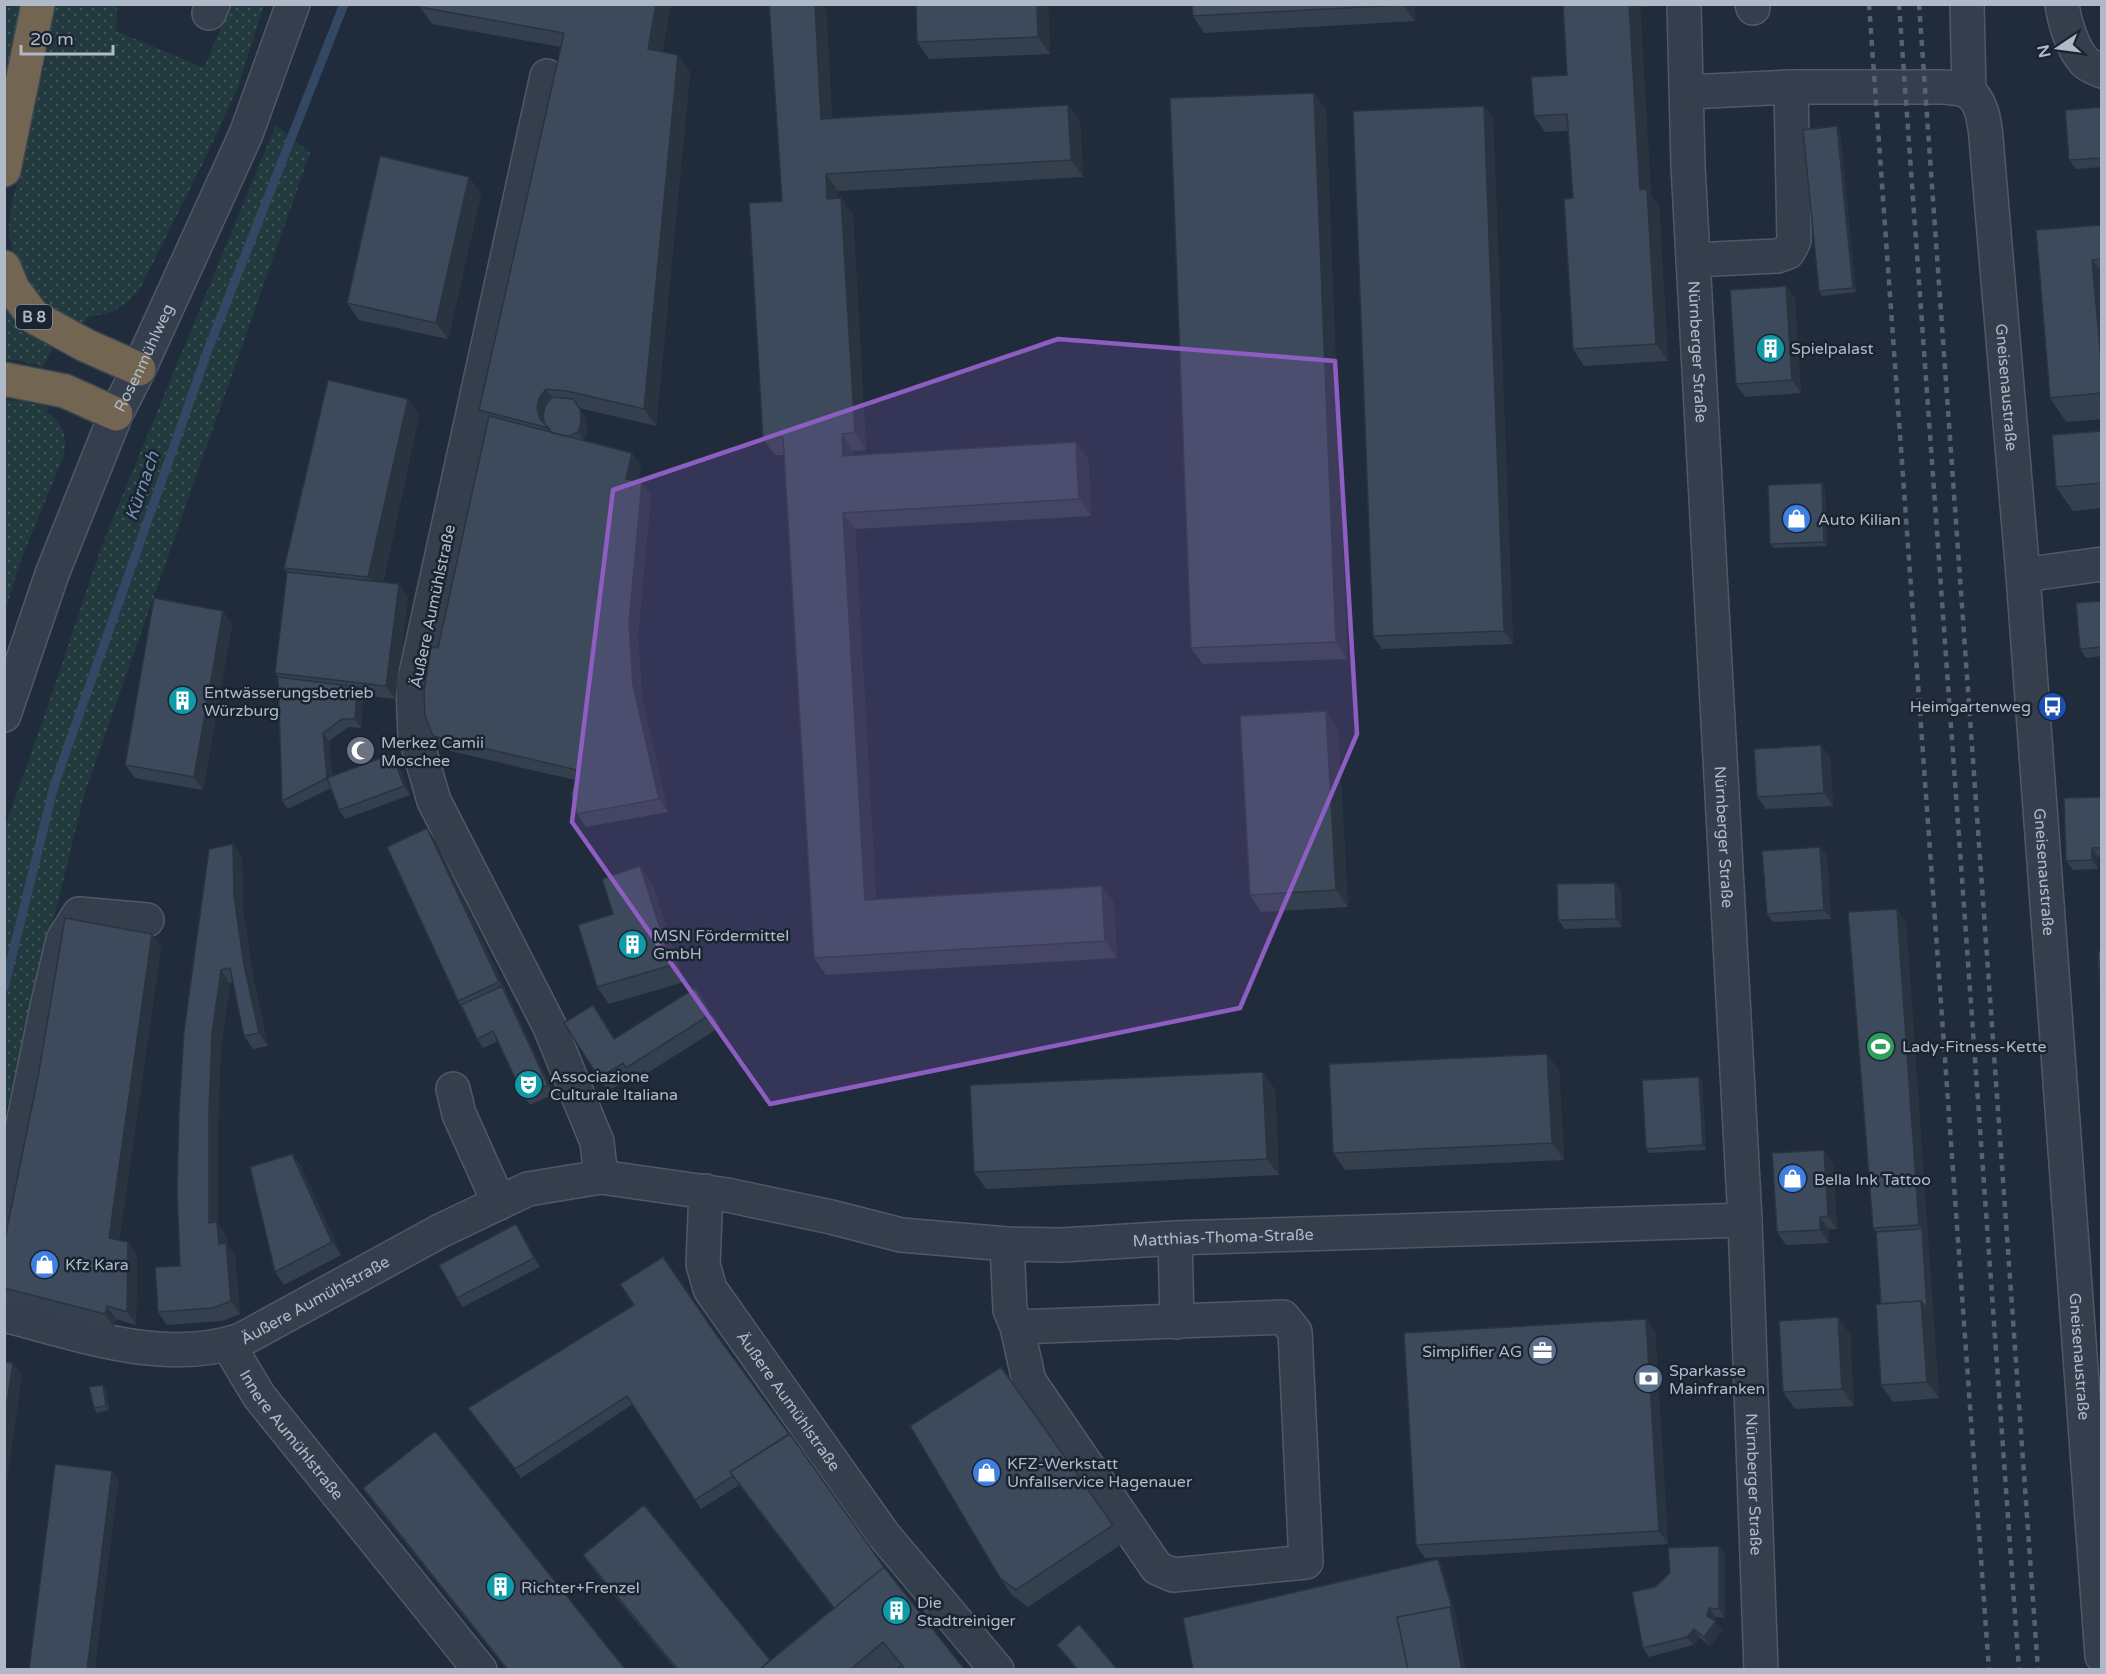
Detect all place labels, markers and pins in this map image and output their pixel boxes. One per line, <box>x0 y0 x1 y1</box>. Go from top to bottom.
building icon: Spielpalast <box>1754 332 1786 364</box>
place label: Spielpalast <box>1791 339 1874 359</box>
shop icon: Auto Kilian <box>1781 503 1813 535</box>
place label: Auto Kilian <box>1818 510 1901 530</box>
place label: Entwässerungsbetrieb Würzburg <box>204 683 374 721</box>
building icon: Entwässerungsbetrieb Würzburg <box>167 685 199 717</box>
bus stop icon: Heimgartenweg <box>2036 690 2068 722</box>
place label: Heimgartenweg <box>1910 697 2031 717</box>
place label: Merkez Camii Moschee <box>381 733 484 771</box>
mosque icon: Merkez Camii Moschee <box>344 735 376 767</box>
place label: MSN Fördermittel GmbH <box>653 926 789 964</box>
building icon: MSN Fördermittel GmbH <box>616 928 648 960</box>
sports icon: Lady-Fitness-Kette <box>1865 1030 1897 1062</box>
place label: Lady-Fitness-Kette <box>1902 1037 2047 1057</box>
place label: Associazione Culturale Italiana <box>550 1067 678 1105</box>
theatre icon: Associazione Culturale Italiana <box>513 1069 545 1101</box>
shop icon: Bella Ink Tattoo <box>1777 1163 1809 1195</box>
place label: Bella Ink Tattoo <box>1814 1170 1931 1190</box>
shop icon: Kfz Kara <box>28 1248 60 1280</box>
place label: Kfz Kara <box>65 1255 129 1275</box>
office icon: Simplifier AG <box>1527 1335 1559 1367</box>
place label: Simplifier AG <box>1422 1342 1522 1362</box>
place label: Sparkasse Mainfranken <box>1669 1361 1765 1399</box>
bank icon: Sparkasse Mainfranken <box>1632 1363 1664 1395</box>
place label: KFZ-Werkstatt Unfallservice Hagenauer <box>1007 1454 1193 1492</box>
shop icon: KFZ-Werkstatt Unfallservice Hagenauer <box>970 1456 1002 1488</box>
building icon: Richter+Frenzel <box>484 1571 516 1603</box>
place label: Richter+Frenzel <box>521 1578 640 1598</box>
place label: Die Stadtreiniger <box>917 1593 1017 1631</box>
building icon: Die Stadtreiniger <box>880 1595 912 1627</box>

